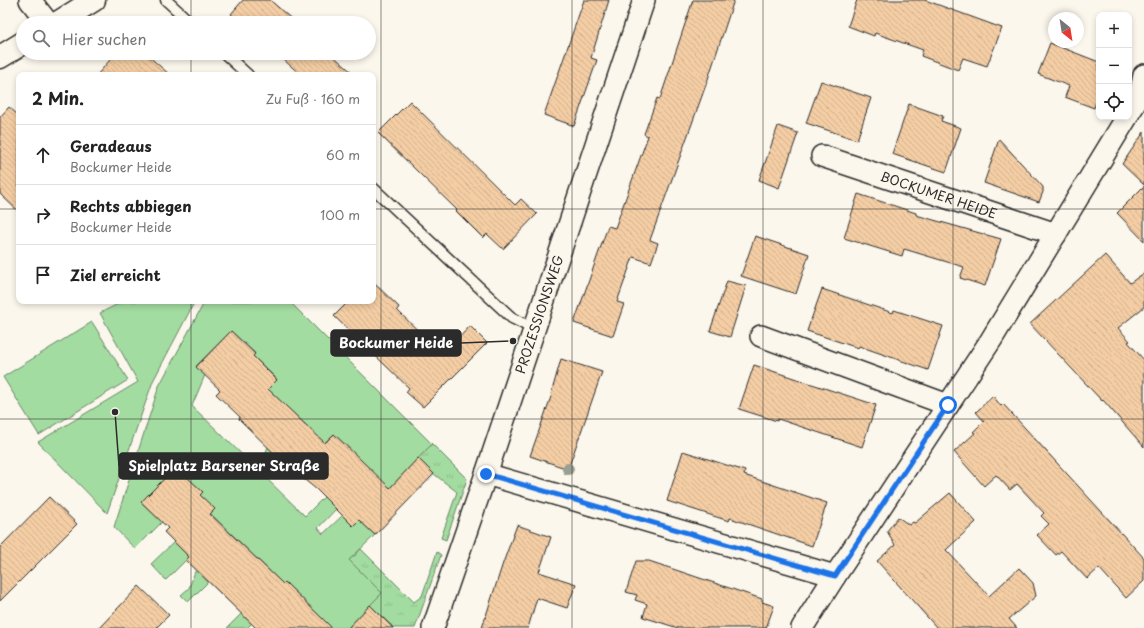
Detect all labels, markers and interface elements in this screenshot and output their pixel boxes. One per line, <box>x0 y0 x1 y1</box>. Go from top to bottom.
north arrow <box>1048 12 1084 48</box>
map controls <box>1096 12 1132 120</box>
button: + <box>1096 12 1132 48</box>
search box <box>16 16 376 60</box>
icon: search <box>30 27 52 49</box>
text: Hier suchen <box>62 27 147 50</box>
button: − <box>1096 48 1132 84</box>
button: locate <box>1096 84 1132 120</box>
text: 2 Min. <box>32 85 84 111</box>
text: Zu Fuß · 160 m <box>266 89 360 108</box>
text: Geradeaus <box>70 134 152 157</box>
icon: ahead <box>32 144 54 166</box>
text: 60 m <box>326 145 360 164</box>
text: Bockumer Heide <box>70 157 172 176</box>
street label: BOCKUMER HEIDE <box>878 166 1000 223</box>
text: Rechts abbiegen <box>70 194 191 217</box>
icon: right <box>32 204 54 226</box>
text: 100 m <box>320 205 360 224</box>
text: Bockumer Heide <box>70 217 172 236</box>
street label: PROZESSIONSWEG <box>510 252 567 376</box>
text: Ziel erreicht <box>70 263 161 286</box>
icon: arrive <box>32 264 54 286</box>
callout: Bockumer Heide <box>331 330 461 356</box>
text: Bockumer Heide <box>339 332 454 353</box>
route start <box>939 396 957 414</box>
callout: Spielplatz Barsener Straße <box>119 453 328 479</box>
text: Spielplatz Barsener Straße <box>128 455 320 476</box>
route end <box>477 465 495 483</box>

